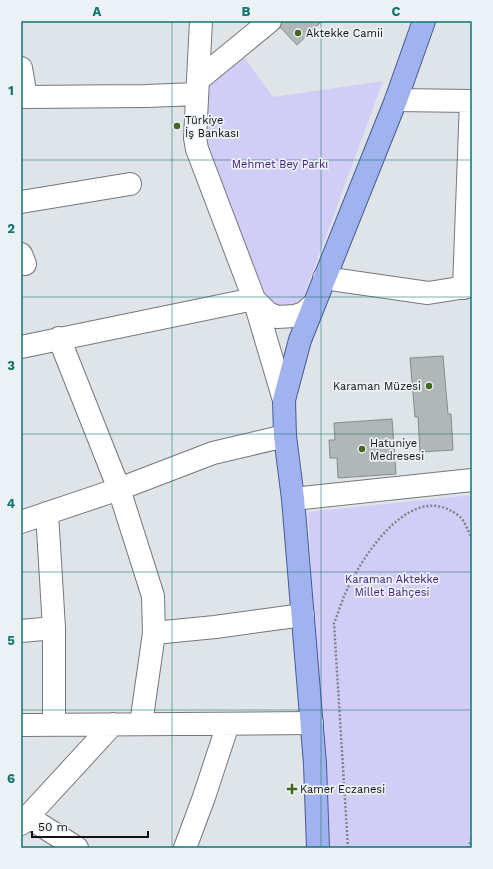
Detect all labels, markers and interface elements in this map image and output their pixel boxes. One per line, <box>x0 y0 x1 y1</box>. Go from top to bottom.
text: A <box>93 4 102 19</box>
text: B <box>242 4 251 19</box>
text: C <box>392 4 401 19</box>
place label: Aktekke Camii <box>306 27 383 40</box>
marker: Aktekke Camii <box>293 28 303 38</box>
text: 1 <box>8 83 14 98</box>
place label: Türkiye İş Bankası <box>185 114 239 140</box>
marker: Türkiye İş Bankası <box>172 121 182 131</box>
park label: Mehmet Bey Parkı <box>232 158 328 171</box>
text: 2 <box>7 221 15 236</box>
text: 3 <box>7 358 15 373</box>
place label: Karaman Müzesi <box>333 380 421 393</box>
marker: Karaman Müzesi <box>424 381 434 391</box>
place label: Hatuniye Medresesi <box>370 437 424 463</box>
marker: Hatuniye Medresesi <box>357 444 367 454</box>
text: 4 <box>7 496 16 511</box>
park label: Karaman Aktekke Millet Bahçesi <box>345 573 439 599</box>
text: 5 <box>7 633 15 648</box>
text: 6 <box>7 771 15 786</box>
place label: Kamer Eczanesi <box>300 783 385 796</box>
marker: Kamer Eczanesi <box>287 784 297 794</box>
scale bar <box>32 813 148 839</box>
text: 50 m <box>38 820 68 834</box>

